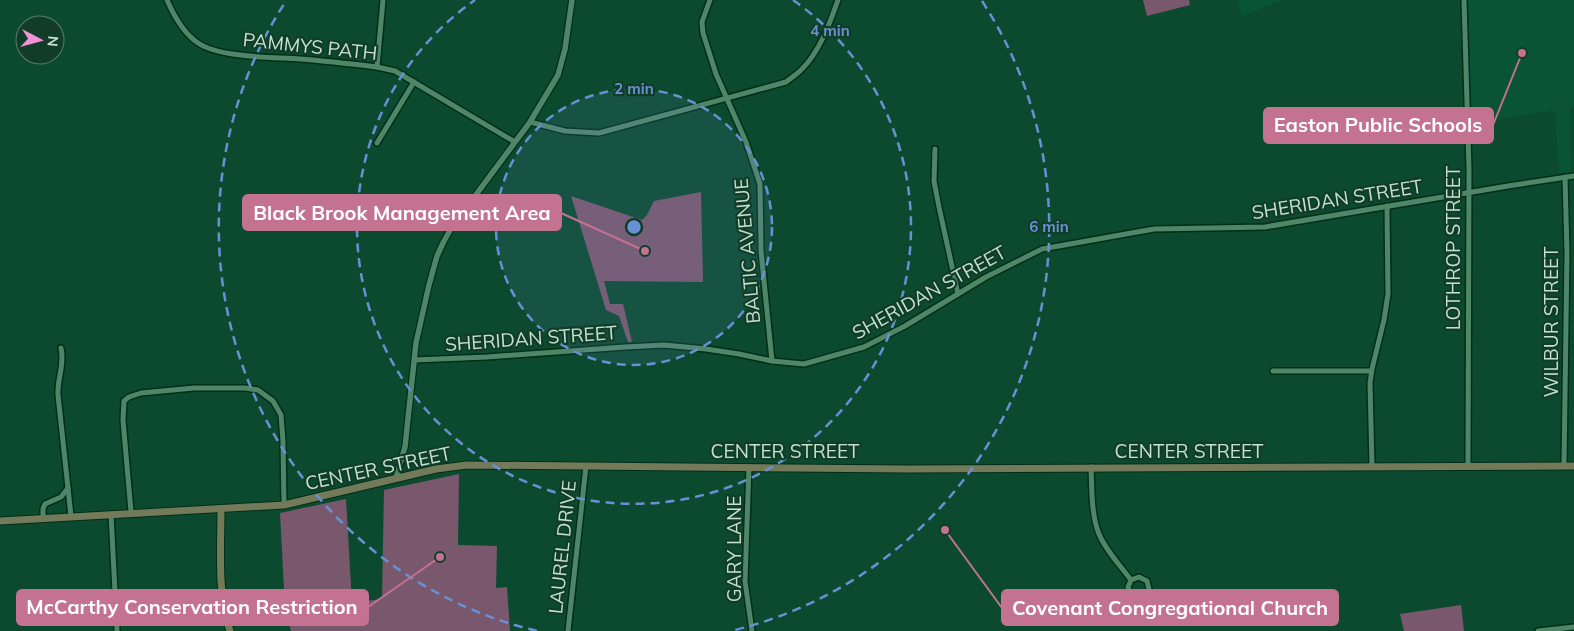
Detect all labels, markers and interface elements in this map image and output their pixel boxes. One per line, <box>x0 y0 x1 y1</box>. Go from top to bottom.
north arrow <box>15 15 65 65</box>
text: 4 min <box>810 21 850 40</box>
street label: PAMMYS PATH <box>242 27 378 65</box>
text: N <box>43 35 62 48</box>
text: 2 min <box>614 79 654 98</box>
callout: Easton Public Schools <box>1264 108 1493 143</box>
text: Easton Public Schools <box>1274 112 1482 137</box>
street label: LOTHROP STREET <box>1441 165 1465 330</box>
street label: SHERIDAN STREET <box>1250 174 1425 224</box>
street label: BALTIC AVENUE <box>729 177 765 325</box>
callout: Black Brook Management Area <box>243 195 561 230</box>
text: Black Brook Management Area <box>253 200 551 225</box>
text: 6 min <box>1029 217 1069 236</box>
centre of rings <box>625 218 643 236</box>
street label: SHERIDAN STREET <box>848 239 1011 344</box>
street label: WILBUR STREET <box>1539 246 1563 398</box>
street label: SHERIDAN STREET <box>444 320 618 356</box>
street label: CENTER STREET <box>711 439 860 463</box>
street label: CENTER STREET <box>1115 439 1264 463</box>
street label: CENTER STREET <box>303 441 454 495</box>
street label: LAUREL DRIVE <box>543 479 581 615</box>
street label: GARY LANE <box>722 496 746 602</box>
callout: McCarthy Conservation Restriction <box>17 590 368 625</box>
callout: Covenant Congregational Church <box>1002 590 1338 625</box>
text: McCarthy Conservation Restriction <box>26 594 358 619</box>
text: Covenant Congregational Church <box>1012 595 1328 620</box>

